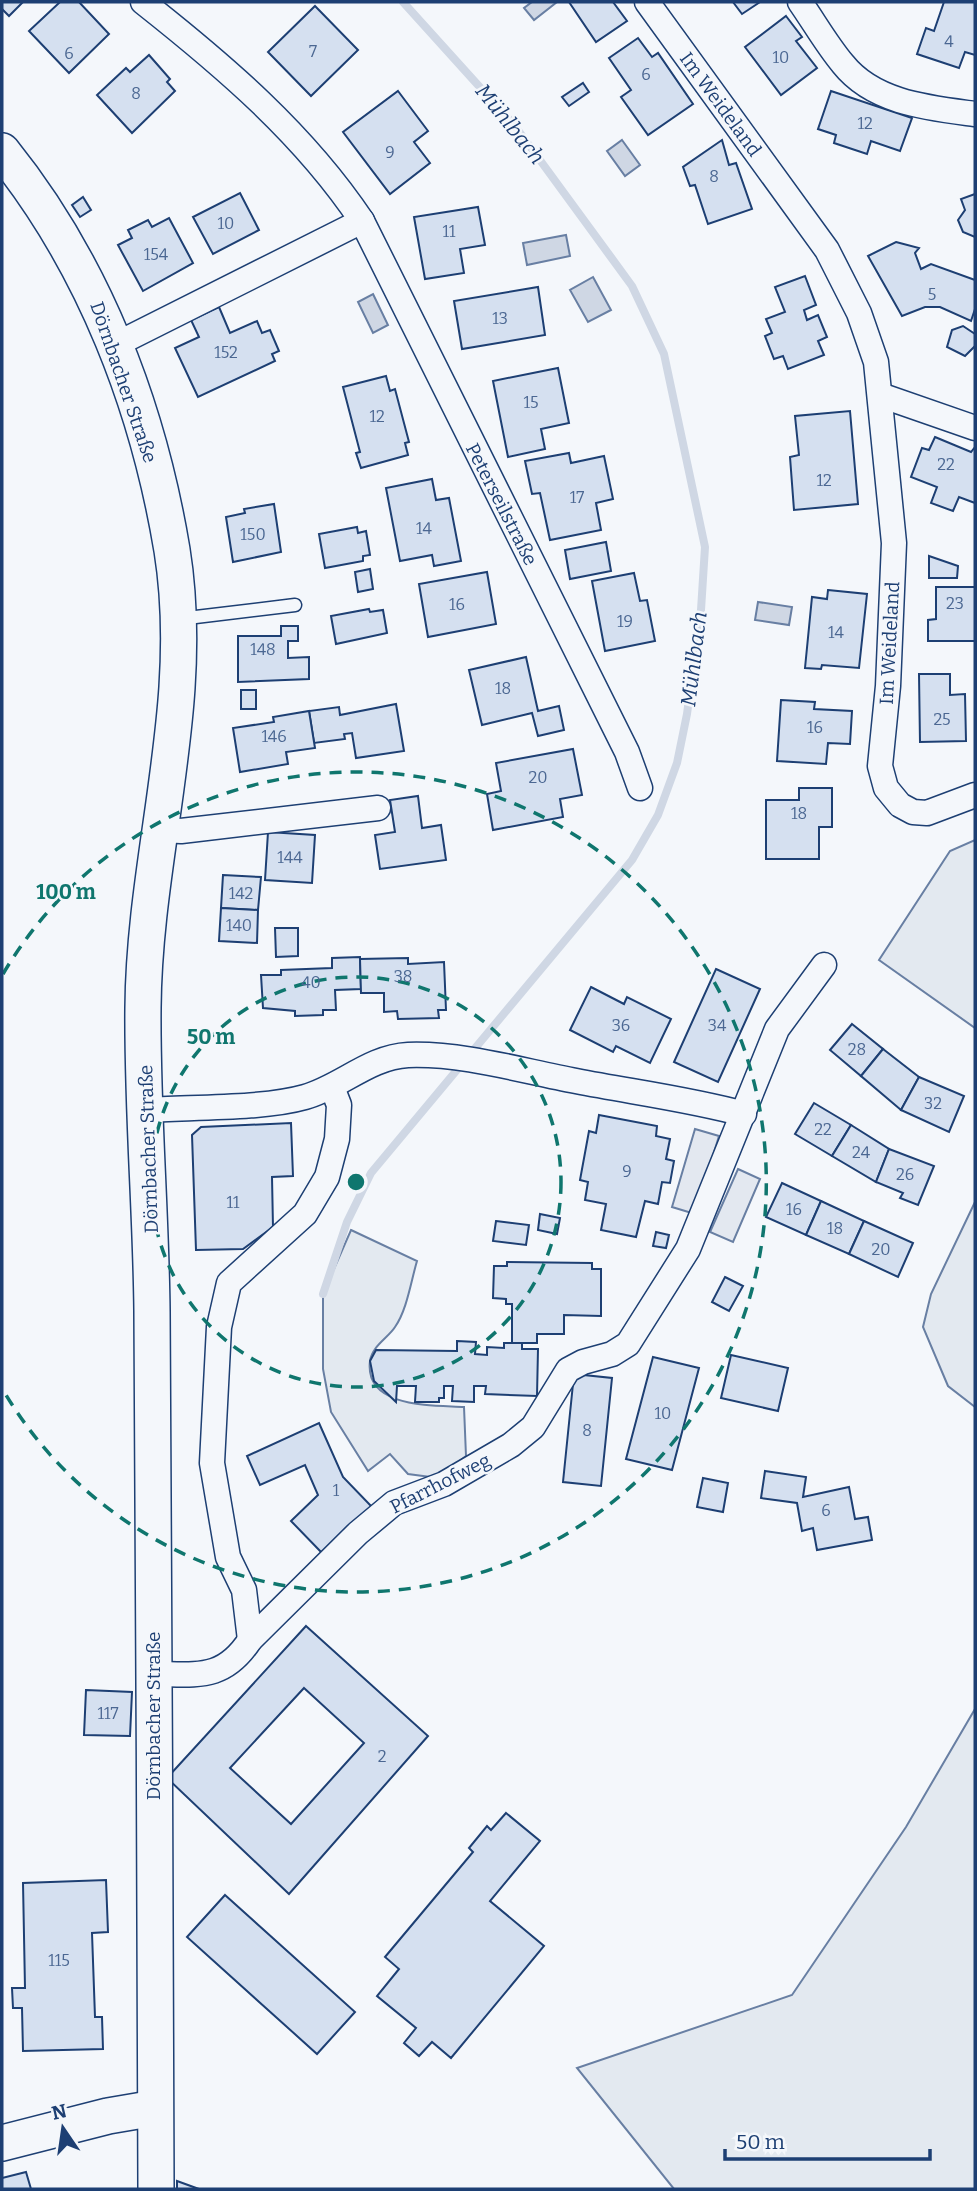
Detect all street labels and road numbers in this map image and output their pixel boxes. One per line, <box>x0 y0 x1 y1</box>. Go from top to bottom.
street label: Im Weideland <box>675 48 766 161</box>
street label: Dörnbacher Straße <box>85 299 162 466</box>
street label: Peterseilstraße <box>461 439 542 569</box>
street label: Im Weideland <box>875 581 904 705</box>
street label: Dörnbacher Straße <box>134 1064 163 1234</box>
street label: Pfarrhofweg <box>386 1448 495 1519</box>
street label: Dörnbacher Straße <box>142 1632 165 1800</box>

